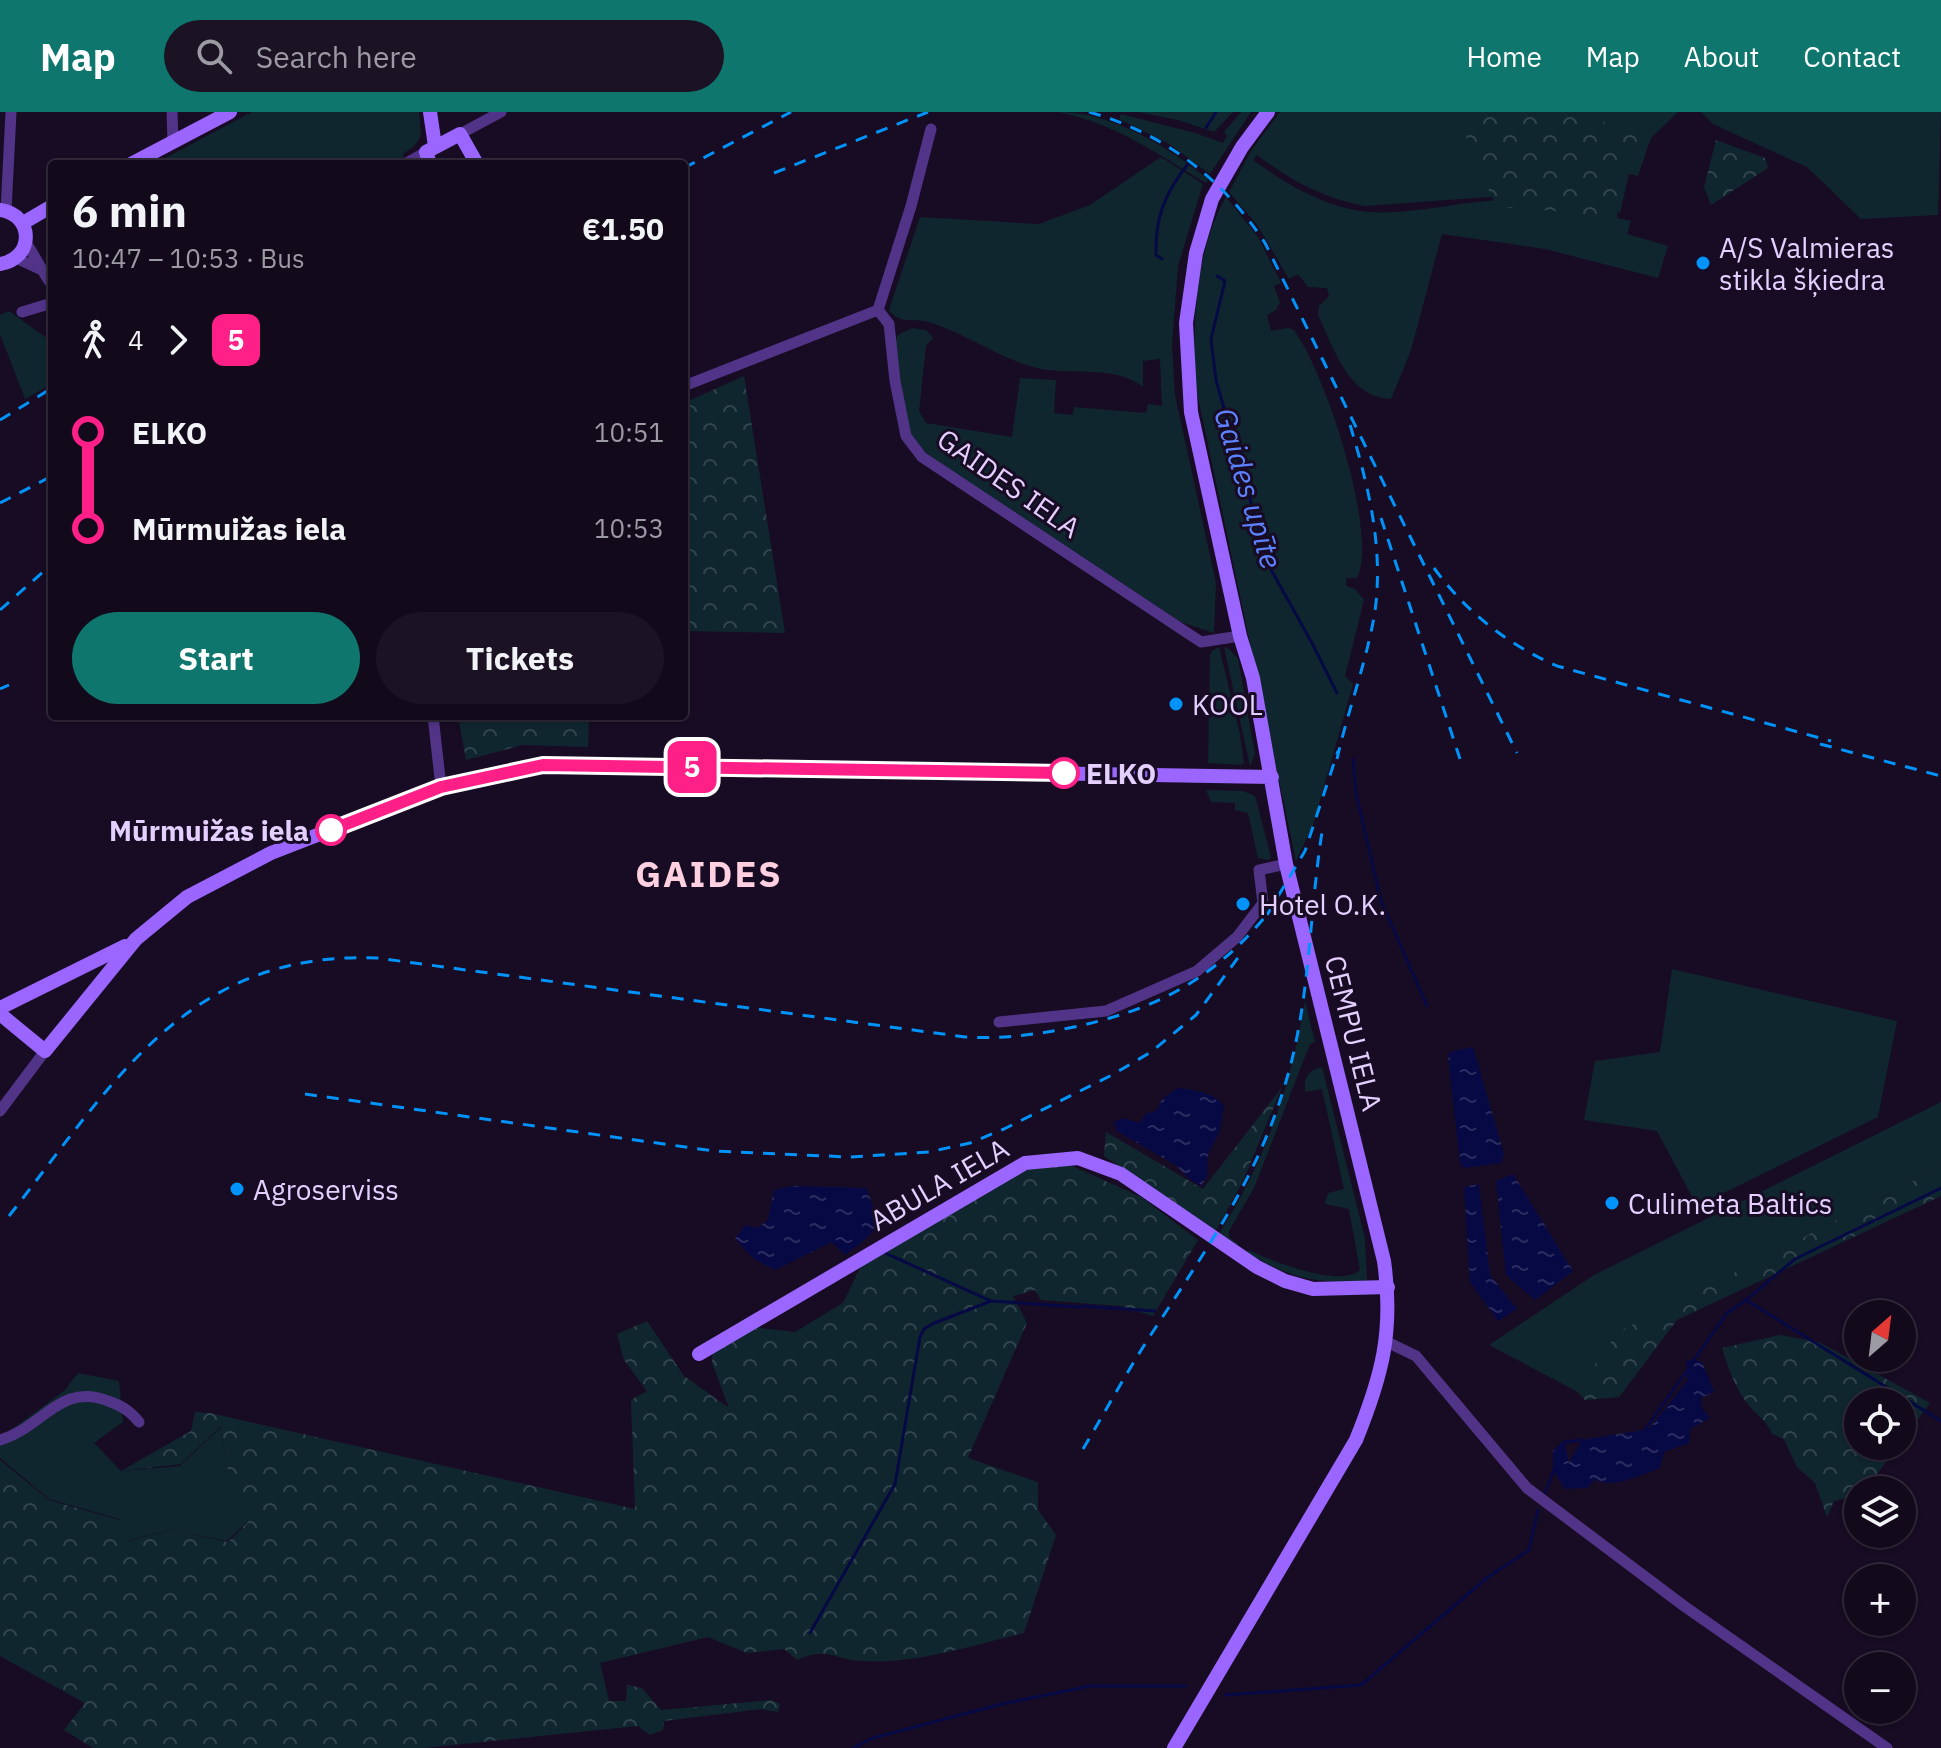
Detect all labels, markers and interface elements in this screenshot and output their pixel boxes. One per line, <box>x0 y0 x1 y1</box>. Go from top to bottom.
search box <box>164 20 724 92</box>
text: Map <box>40 32 116 81</box>
icon: search <box>192 34 236 78</box>
text: Search here <box>256 37 417 76</box>
text: Home <box>1466 38 1542 75</box>
text: Map <box>1586 38 1640 75</box>
text: About <box>1684 38 1759 75</box>
text: Contact <box>1803 38 1901 75</box>
text: 6 min <box>72 182 187 239</box>
text: €1.50 <box>582 209 664 248</box>
place label: A/S Valmieras stikla šķiedra <box>1719 229 1894 298</box>
text: 10:47 – 10:53 · Bus <box>72 241 305 275</box>
marker: A/S Valmieras stikla šķiedra <box>1694 254 1712 272</box>
icon: walk <box>72 318 116 362</box>
icon: forward <box>156 318 200 362</box>
text: 5 <box>228 321 244 358</box>
text: 4 <box>128 323 144 357</box>
water label: Gaides upīte <box>1206 403 1292 573</box>
text: ELKO <box>132 413 207 452</box>
text: 10:51 <box>594 415 664 449</box>
street label: GAIDES IELA <box>930 420 1088 546</box>
text: Mūrmuižas iela <box>132 509 346 548</box>
text: 10:53 <box>594 511 664 545</box>
button: Start <box>72 612 360 704</box>
button: Tickets <box>376 612 664 704</box>
place label: KOOL <box>1192 686 1263 723</box>
marker: KOOL <box>1167 695 1185 713</box>
line badge: 5 <box>666 741 718 793</box>
text: 5 <box>684 748 700 785</box>
place label: ELKO <box>1086 755 1156 792</box>
marker: ELKO <box>1049 758 1079 788</box>
place label: Mūrmuižas iela <box>109 812 309 849</box>
marker: Mūrmuižas iela <box>316 815 346 845</box>
district label: GAIDES <box>635 850 783 897</box>
place label: Hotel O.K. <box>1259 886 1386 923</box>
marker: Hotel O.K. <box>1234 895 1252 913</box>
street label: CEMPU IELA <box>1317 951 1391 1115</box>
street label: ABULA IELA <box>863 1129 1015 1239</box>
place label: Agroserviss <box>253 1171 399 1208</box>
marker: Agroserviss <box>228 1180 246 1198</box>
place label: Culimeta Baltics <box>1628 1185 1832 1222</box>
marker: Culimeta Baltics <box>1603 1194 1621 1212</box>
north arrow <box>1844 1300 1916 1372</box>
map controls <box>1844 1300 1916 1724</box>
button: locate <box>1844 1388 1916 1460</box>
button: layers <box>1844 1476 1916 1548</box>
button: + <box>1844 1564 1916 1636</box>
button: − <box>1844 1652 1916 1724</box>

